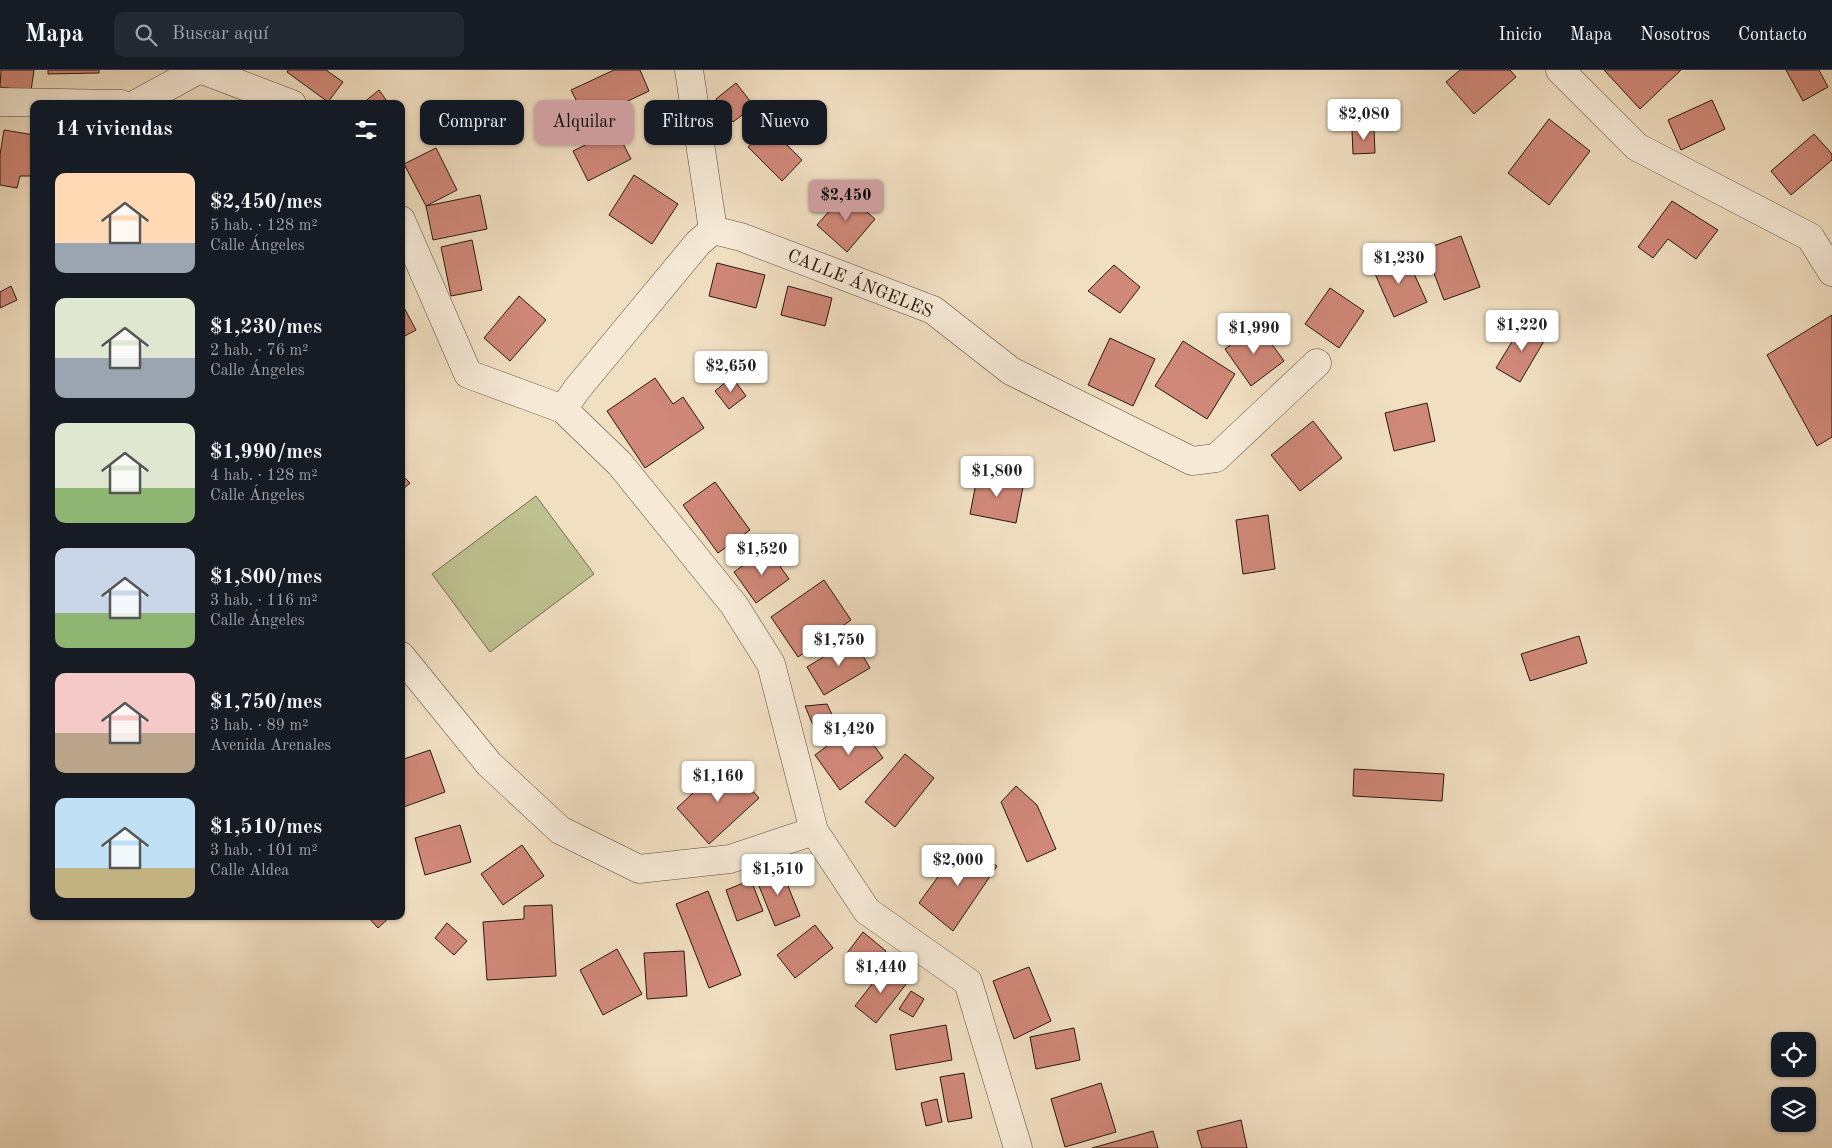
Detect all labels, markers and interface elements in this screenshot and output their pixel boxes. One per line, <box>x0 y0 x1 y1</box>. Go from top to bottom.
search box <box>114 12 464 57</box>
icon: search <box>132 21 160 49</box>
text: Mapa <box>25 23 84 47</box>
text: Buscar aquí <box>172 25 268 44</box>
text: Inicio <box>1499 26 1542 44</box>
text: Mapa <box>1570 26 1612 44</box>
text: Nosotros <box>1640 26 1710 44</box>
text: Contacto <box>1738 26 1807 44</box>
pin: $2,080 <box>1323 98 1405 141</box>
chip: Comprar <box>420 100 524 145</box>
chip: Alquilar <box>534 100 634 145</box>
chip: Filtros <box>644 100 732 145</box>
chip: Nuevo <box>742 100 827 145</box>
text: $2,080 <box>1339 107 1389 123</box>
icon: filters <box>352 116 380 144</box>
text: 14 viviendas <box>55 119 173 140</box>
pin: $2,450 <box>805 180 887 222</box>
text: $2,450 <box>821 188 871 204</box>
text: $2,450/mes <box>210 192 322 213</box>
icon: home <box>95 193 155 253</box>
text: 5 hab. · 128 m² <box>210 218 318 234</box>
text: Calle Ángeles <box>210 238 305 254</box>
pin: $1,230 <box>1358 242 1440 285</box>
street label: CALLE ÁNGELES <box>785 243 937 321</box>
text: $1,230 <box>1374 251 1424 267</box>
pin: $1,220 <box>1481 310 1563 352</box>
pin: $1,990 <box>1213 312 1295 355</box>
text: $1,230/mes <box>210 317 322 338</box>
icon: home <box>95 318 155 378</box>
text: $1,220 <box>1497 318 1547 334</box>
text: $1,990 <box>1229 321 1279 337</box>
text: 2 hab. · 76 m² <box>210 343 308 359</box>
pin: $2,650 <box>690 350 772 393</box>
text: $2,650 <box>706 359 756 375</box>
text: Calle Ángeles <box>210 363 305 379</box>
text: $1,990/mes <box>210 442 322 463</box>
icon: home <box>95 443 155 503</box>
pin: $1,800 <box>956 456 1038 498</box>
text: $1,800 <box>972 464 1022 480</box>
text: 4 hab. · 128 m² <box>210 468 318 484</box>
text: Calle Ángeles <box>210 488 305 504</box>
pin: $1,520 <box>721 534 803 576</box>
text: $1,520 <box>737 542 787 558</box>
text: $1,800/mes <box>210 567 322 588</box>
icon: home <box>95 568 155 628</box>
text: 3 hab. · 116 m² <box>210 593 318 609</box>
text: Calle Ángeles <box>210 613 305 629</box>
pin: $1,750 <box>798 624 880 667</box>
text: $1,750 <box>814 633 864 649</box>
text: $1,750/mes <box>210 692 322 713</box>
icon: home <box>95 693 155 753</box>
pin: $1,420 <box>808 714 890 756</box>
text: 3 hab. · 89 m² <box>210 718 308 734</box>
text: $1,420 <box>824 722 874 738</box>
text: Avenida Arenales <box>210 738 331 754</box>
pin: $1,160 <box>677 760 759 803</box>
text: $1,160 <box>693 769 743 785</box>
text: $1,510/mes <box>210 817 322 838</box>
icon: home <box>95 818 155 878</box>
text: 3 hab. · 101 m² <box>210 843 318 859</box>
pin: $2,000 <box>917 844 999 887</box>
text: $2,000 <box>933 853 983 869</box>
pin: $1,510 <box>737 854 819 896</box>
text: $1,510 <box>753 862 803 878</box>
text: Calle Aldea <box>210 863 289 879</box>
pin: $1,440 <box>840 952 922 994</box>
text: $1,440 <box>856 960 906 976</box>
map controls <box>1771 1032 1816 1132</box>
button: locate <box>1771 1032 1816 1077</box>
button: layers <box>1771 1087 1816 1132</box>

